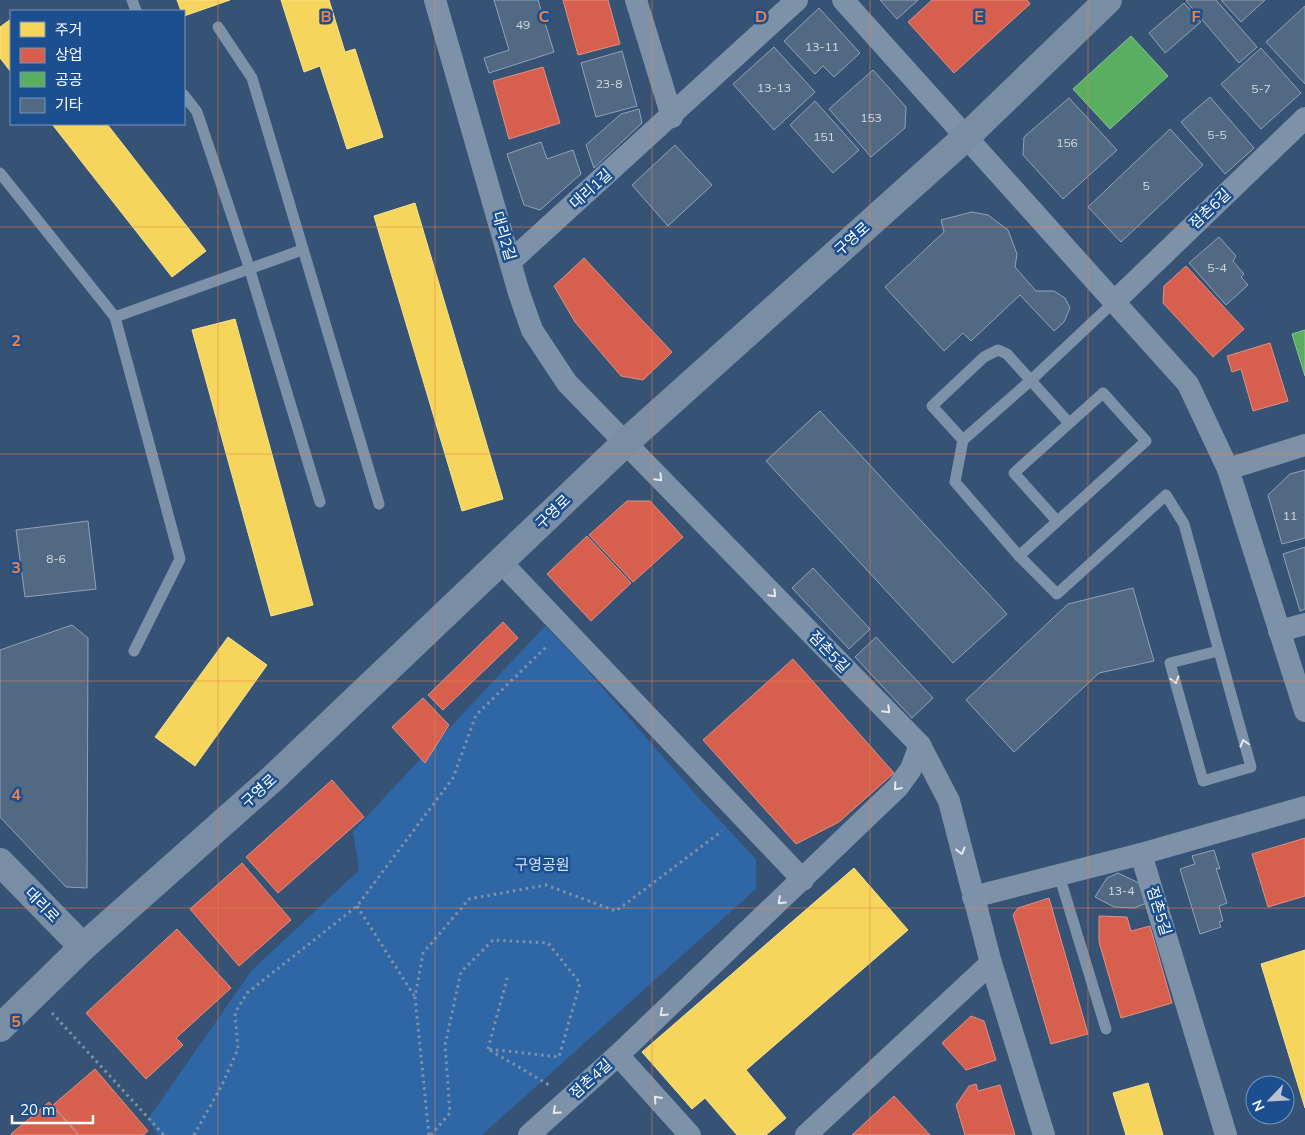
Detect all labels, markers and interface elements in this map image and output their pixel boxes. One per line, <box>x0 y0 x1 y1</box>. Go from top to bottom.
text: B <box>320 6 332 26</box>
text: C <box>539 6 550 26</box>
text: D <box>755 6 767 26</box>
text: E <box>974 6 984 26</box>
text: F <box>1191 6 1201 26</box>
legend <box>10 10 185 125</box>
house number: 49 <box>516 17 530 32</box>
text: 주거 <box>55 20 83 39</box>
house number: 13-11 <box>805 39 839 54</box>
text: 상업 <box>55 45 83 64</box>
text: 공공 <box>55 70 83 89</box>
house number: 23-8 <box>596 76 622 91</box>
house number: 13-13 <box>757 80 791 95</box>
house number: 5-7 <box>1251 81 1271 96</box>
text: 기타 <box>55 95 83 114</box>
house number: 153 <box>860 110 882 125</box>
house number: 5-5 <box>1207 127 1227 142</box>
house number: 151 <box>813 129 835 144</box>
house number: 156 <box>1056 135 1078 150</box>
street label: 대리1길 <box>566 165 616 213</box>
house number: 5 <box>1142 178 1150 193</box>
street label: 점촌6길 <box>1185 184 1234 233</box>
street label: 대리2길 <box>488 209 521 263</box>
street label: 구영로 <box>830 218 873 260</box>
house number: 5-4 <box>1207 260 1227 275</box>
text: 2 <box>11 330 21 350</box>
one-way arrow <box>653 473 662 482</box>
street label: 구영로 <box>531 490 574 533</box>
house number: 11 <box>1283 508 1297 523</box>
house number: 8-6 <box>46 551 66 566</box>
text: 3 <box>11 557 21 577</box>
one-way arrow <box>767 589 776 598</box>
street label: 점촌5길 <box>805 627 854 676</box>
one-way arrow <box>1169 675 1179 683</box>
one-way arrow <box>881 705 890 714</box>
one-way arrow <box>1240 739 1250 747</box>
street label: 구영로 <box>237 770 280 812</box>
one-way arrow <box>893 781 902 790</box>
text: 4 <box>11 784 21 804</box>
one-way arrow <box>955 846 966 855</box>
park label: 구영공원 <box>514 855 570 874</box>
street label: 대리로 <box>21 883 64 926</box>
house number: 13-4 <box>1108 883 1134 898</box>
street label: 점촌5길 <box>1143 884 1176 938</box>
one-way arrow <box>778 895 787 904</box>
one-way arrow <box>660 1007 669 1016</box>
text: 5 <box>11 1011 21 1031</box>
street label: 점촌4길 <box>566 1055 616 1103</box>
north arrow <box>1245 1075 1295 1125</box>
scale bar <box>12 1092 94 1124</box>
one-way arrow <box>654 1095 663 1104</box>
text: N <box>1248 1097 1269 1114</box>
text: 20 m <box>20 1100 55 1119</box>
one-way arrow <box>552 1105 561 1114</box>

